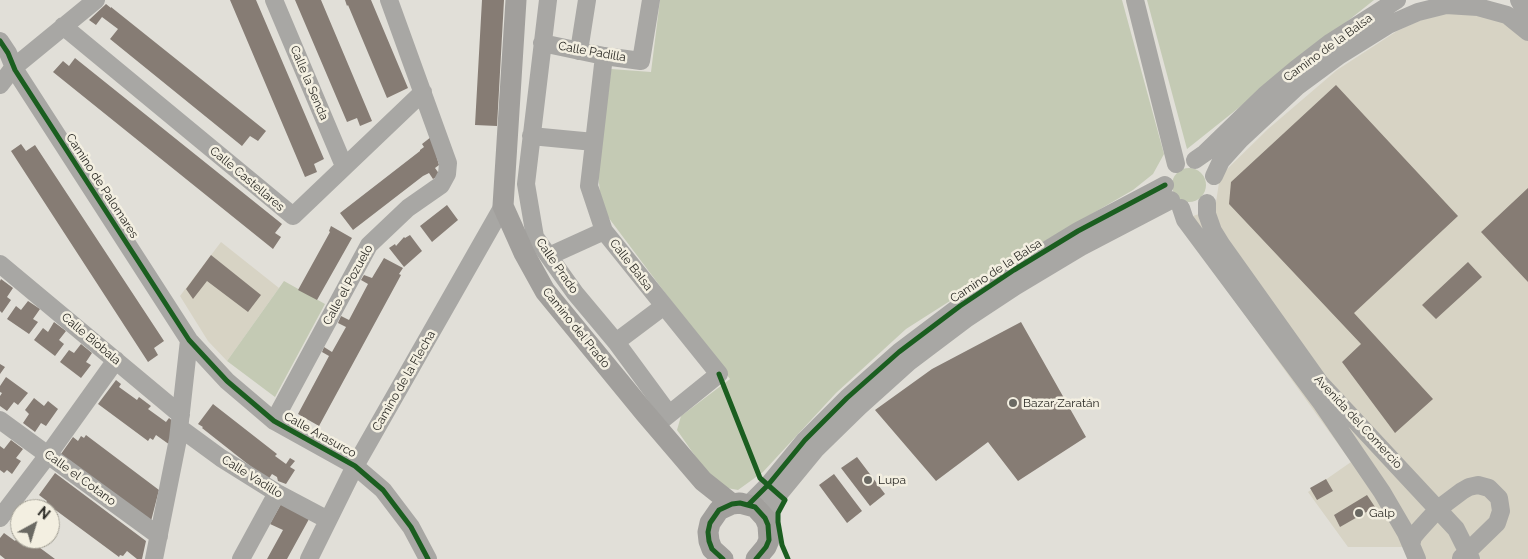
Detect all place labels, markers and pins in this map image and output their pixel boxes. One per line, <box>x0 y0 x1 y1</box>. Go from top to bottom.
place label: Bazar Zaratán <box>1023 396 1100 410</box>
marker: Bazar Zaratán <box>1007 397 1019 409</box>
place label: Lupa <box>878 473 906 487</box>
marker: Lupa <box>862 474 874 486</box>
place label: Galp <box>1369 506 1395 520</box>
marker: Galp <box>1353 507 1365 519</box>

